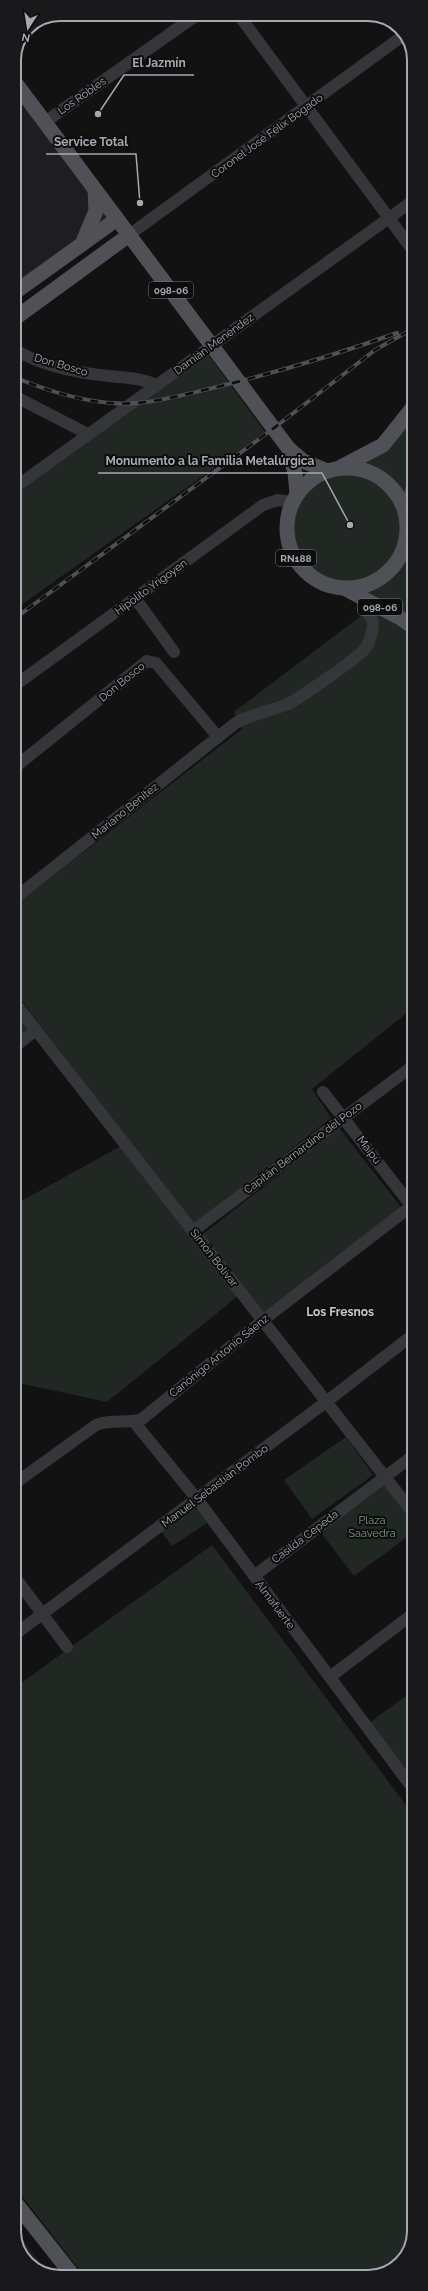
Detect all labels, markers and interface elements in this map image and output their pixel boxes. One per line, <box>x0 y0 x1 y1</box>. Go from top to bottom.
north arrow <box>8 8 48 48</box>
text: N <box>21 30 31 45</box>
callout: El Jazmín <box>124 51 194 75</box>
text: El Jazmín <box>132 56 186 70</box>
street label: Los Robles <box>55 75 109 117</box>
street label: Coronel José Félix Bogado <box>209 91 326 181</box>
callout: Service Total <box>46 130 136 154</box>
text: Service Total <box>54 135 128 149</box>
road number: 098-06 <box>149 282 193 298</box>
street label: Damián Menéndez <box>172 310 257 377</box>
street label: Don Bosco <box>33 351 90 379</box>
callout: Monumento a la Familia Metalúrgica <box>98 449 322 473</box>
text: Monumento a la Familia Metalúrgica <box>106 454 315 468</box>
road number: RN188 <box>276 550 316 566</box>
street label: Hipólito Yrigoyen <box>112 556 190 618</box>
road number: 098-06 <box>358 599 402 615</box>
street label: Don Bosco <box>96 659 148 704</box>
street label: Mariano Benítez <box>89 780 161 842</box>
street label: Capitán Bernardino del Pozo <box>242 1099 365 1197</box>
street label: Maipú <box>354 1134 384 1166</box>
street label: Simón Bolívar <box>187 1226 241 1290</box>
district label: Los Fresnos <box>306 1305 374 1319</box>
street label: Canónigo Antonio Sáenz <box>167 1312 272 1400</box>
street label: Manuel Sebastián Pombo <box>159 1442 271 1530</box>
street label: Casilda Cepeda <box>269 1508 341 1566</box>
park label: Plaza Saavedra <box>348 1514 396 1540</box>
street label: Almafuerte <box>253 1578 298 1632</box>

